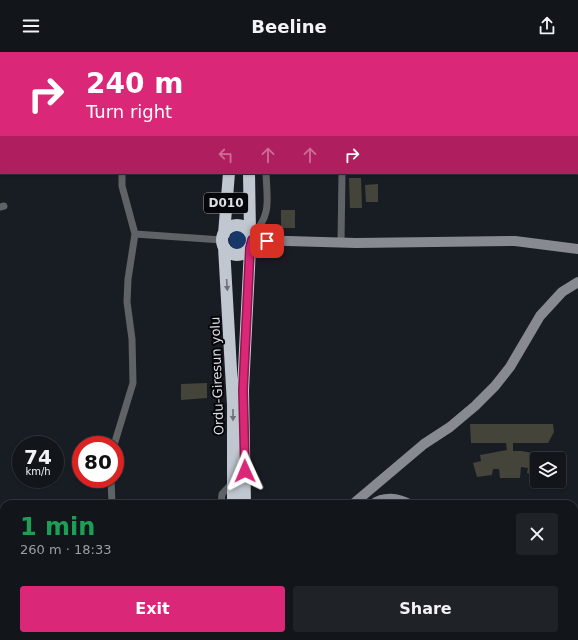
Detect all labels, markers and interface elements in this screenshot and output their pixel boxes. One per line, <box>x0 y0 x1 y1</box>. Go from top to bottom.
icon: menu <box>20 15 42 37</box>
icon: share <box>536 15 558 37</box>
text: Beeline <box>251 16 327 37</box>
text: 240 m <box>86 67 183 100</box>
icon: right <box>20 68 72 120</box>
text: Turn right <box>86 101 172 122</box>
icon: left <box>215 144 237 166</box>
icon: ahead <box>257 144 279 166</box>
icon: ahead <box>299 144 321 166</box>
icon: right <box>341 144 363 166</box>
road number: D010 <box>204 193 248 213</box>
pin <box>250 224 284 258</box>
icon: arrive <box>256 230 278 252</box>
one-way arrow <box>223 279 230 291</box>
street label: Ordu-Giresun yolu <box>207 316 227 436</box>
one-way arrow <box>230 409 236 422</box>
speed limit sign: 80 <box>72 436 124 488</box>
text: 74 <box>24 445 52 469</box>
position arrow <box>224 450 266 492</box>
map controls <box>530 452 566 488</box>
button: layers <box>530 452 566 488</box>
text: km/h <box>25 466 51 477</box>
text: 1 min <box>20 513 95 541</box>
button: close <box>516 513 558 555</box>
text: 260 m · 18:33 <box>20 542 111 557</box>
button: Exit <box>20 586 285 632</box>
button: Share <box>293 586 558 632</box>

